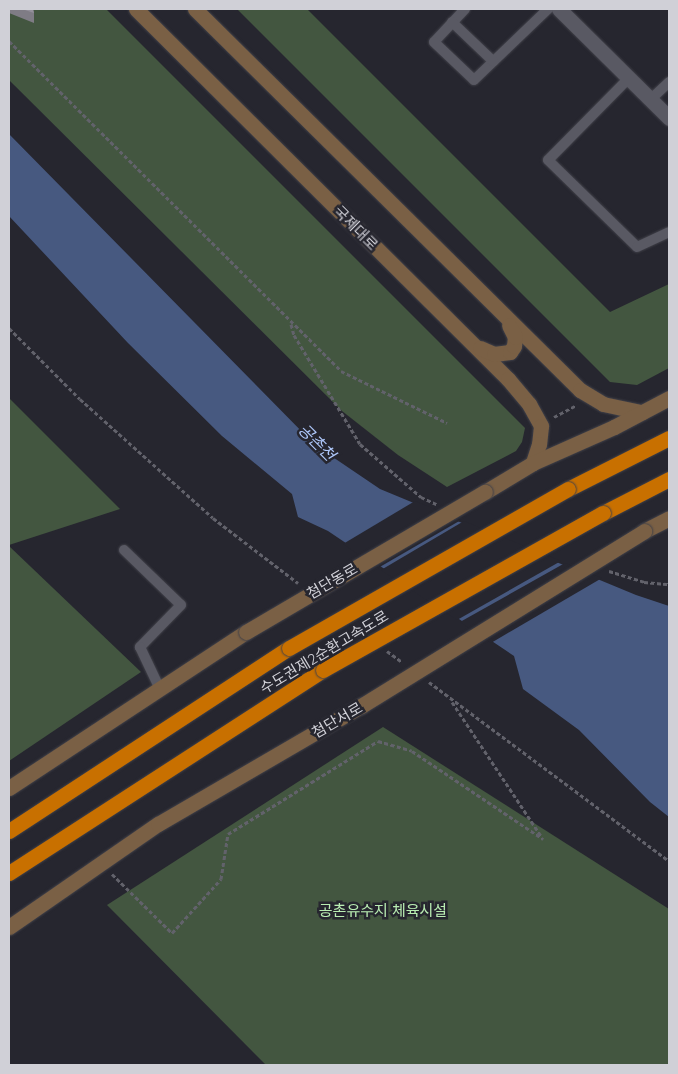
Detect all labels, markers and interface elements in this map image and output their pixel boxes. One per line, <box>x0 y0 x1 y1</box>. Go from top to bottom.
street label: 국제대로 <box>330 202 382 254</box>
water label: 공촌천 <box>295 420 339 464</box>
street label: 첨단동로 <box>304 559 360 603</box>
street label: 수도권제2순환고속도로 <box>257 607 391 697</box>
street label: 첨단서로 <box>309 698 365 742</box>
park label: 공촌유수지 체육시설 <box>319 902 447 920</box>

